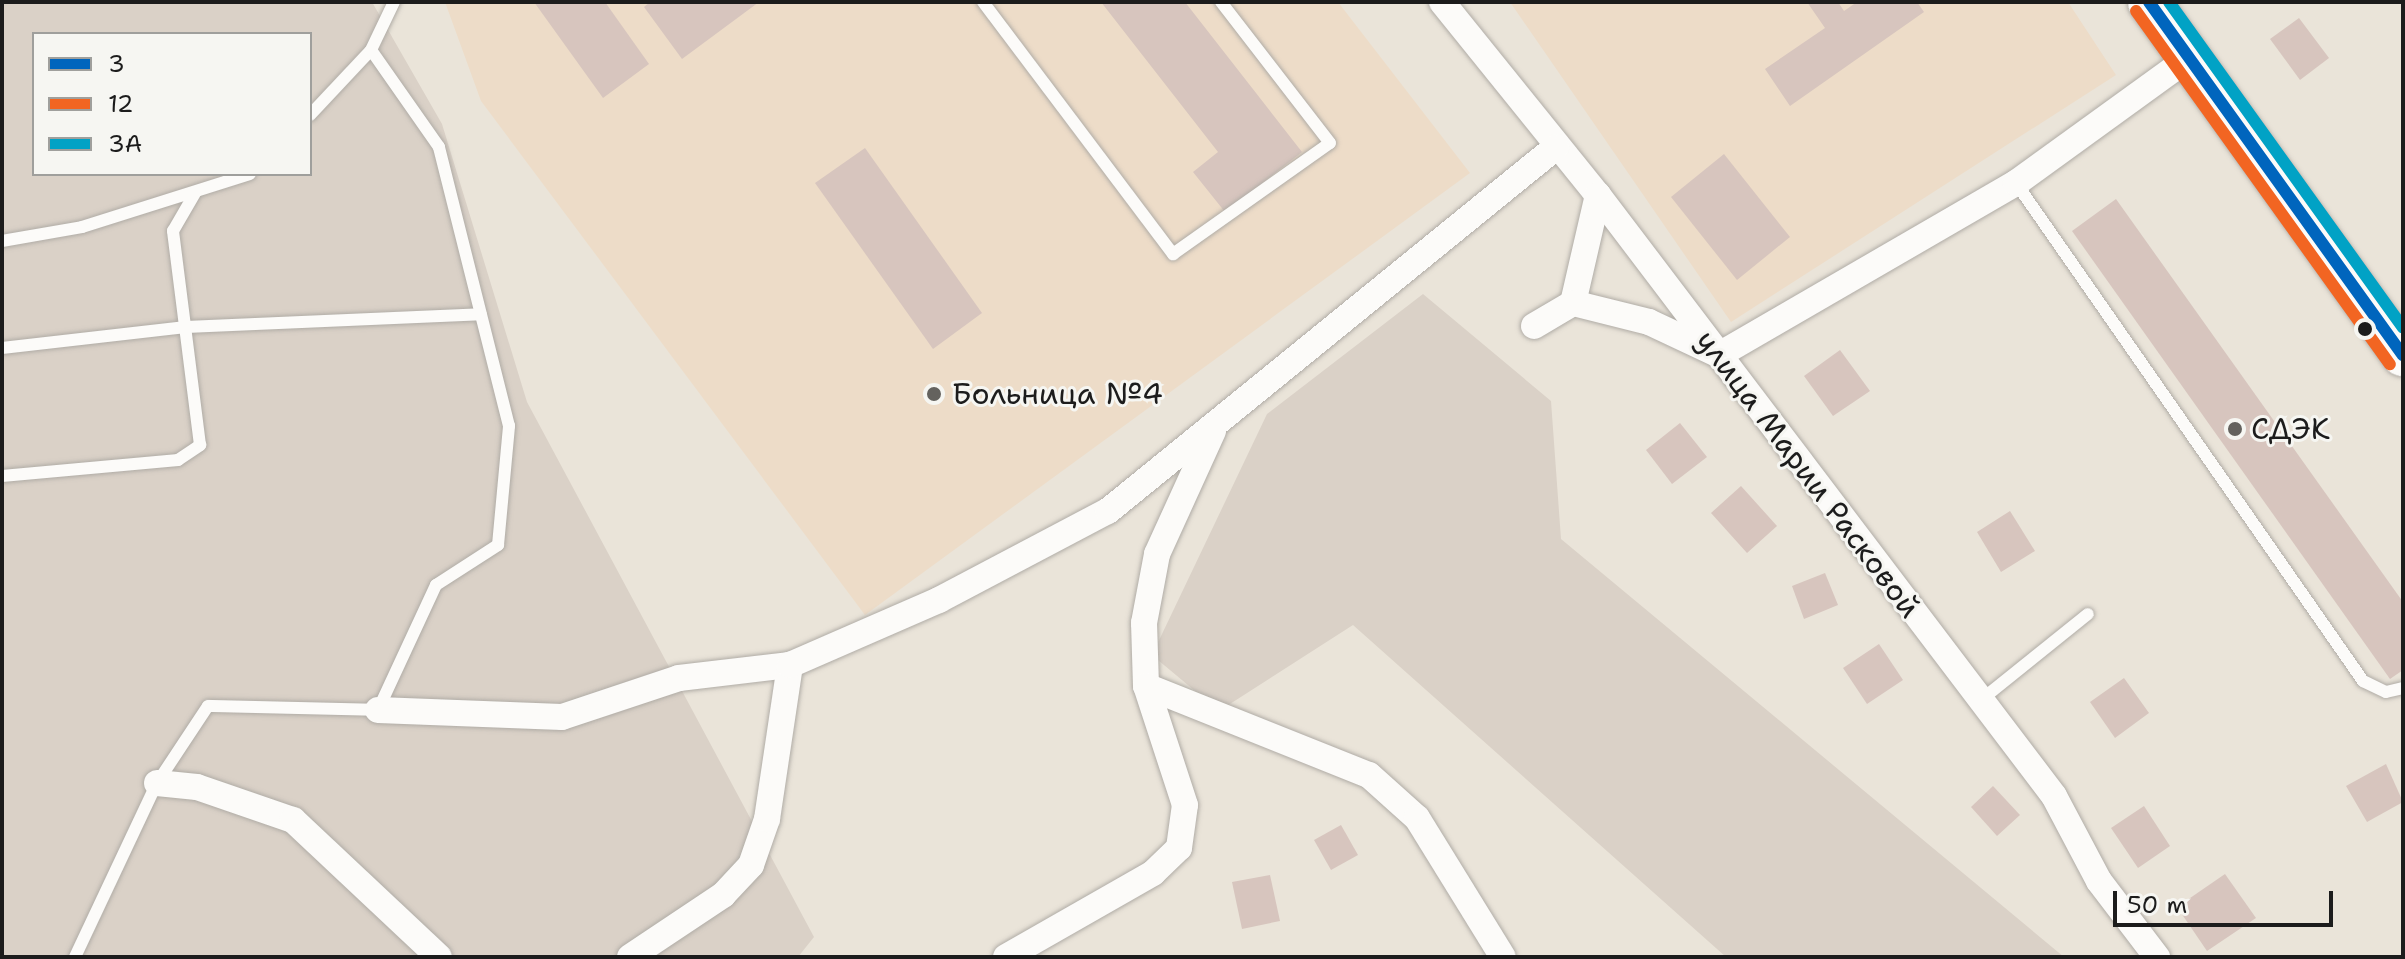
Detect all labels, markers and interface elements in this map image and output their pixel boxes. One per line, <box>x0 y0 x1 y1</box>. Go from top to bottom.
legend <box>32 32 312 176</box>
text: 3 <box>108 48 125 80</box>
text: 12 <box>108 88 134 120</box>
text: 3А <box>108 128 142 160</box>
unlabelled marker <box>2357 321 2373 337</box>
street label: улица Марии Расковой <box>1688 323 1928 625</box>
place label: Больница №4 <box>952 376 1163 412</box>
marker: Больница №4 <box>923 383 945 405</box>
place label: СДЭК <box>2251 411 2330 447</box>
marker: СДЭК <box>2226 420 2244 438</box>
scale bar <box>2117 875 2337 925</box>
text: 50 m <box>2127 889 2187 921</box>

